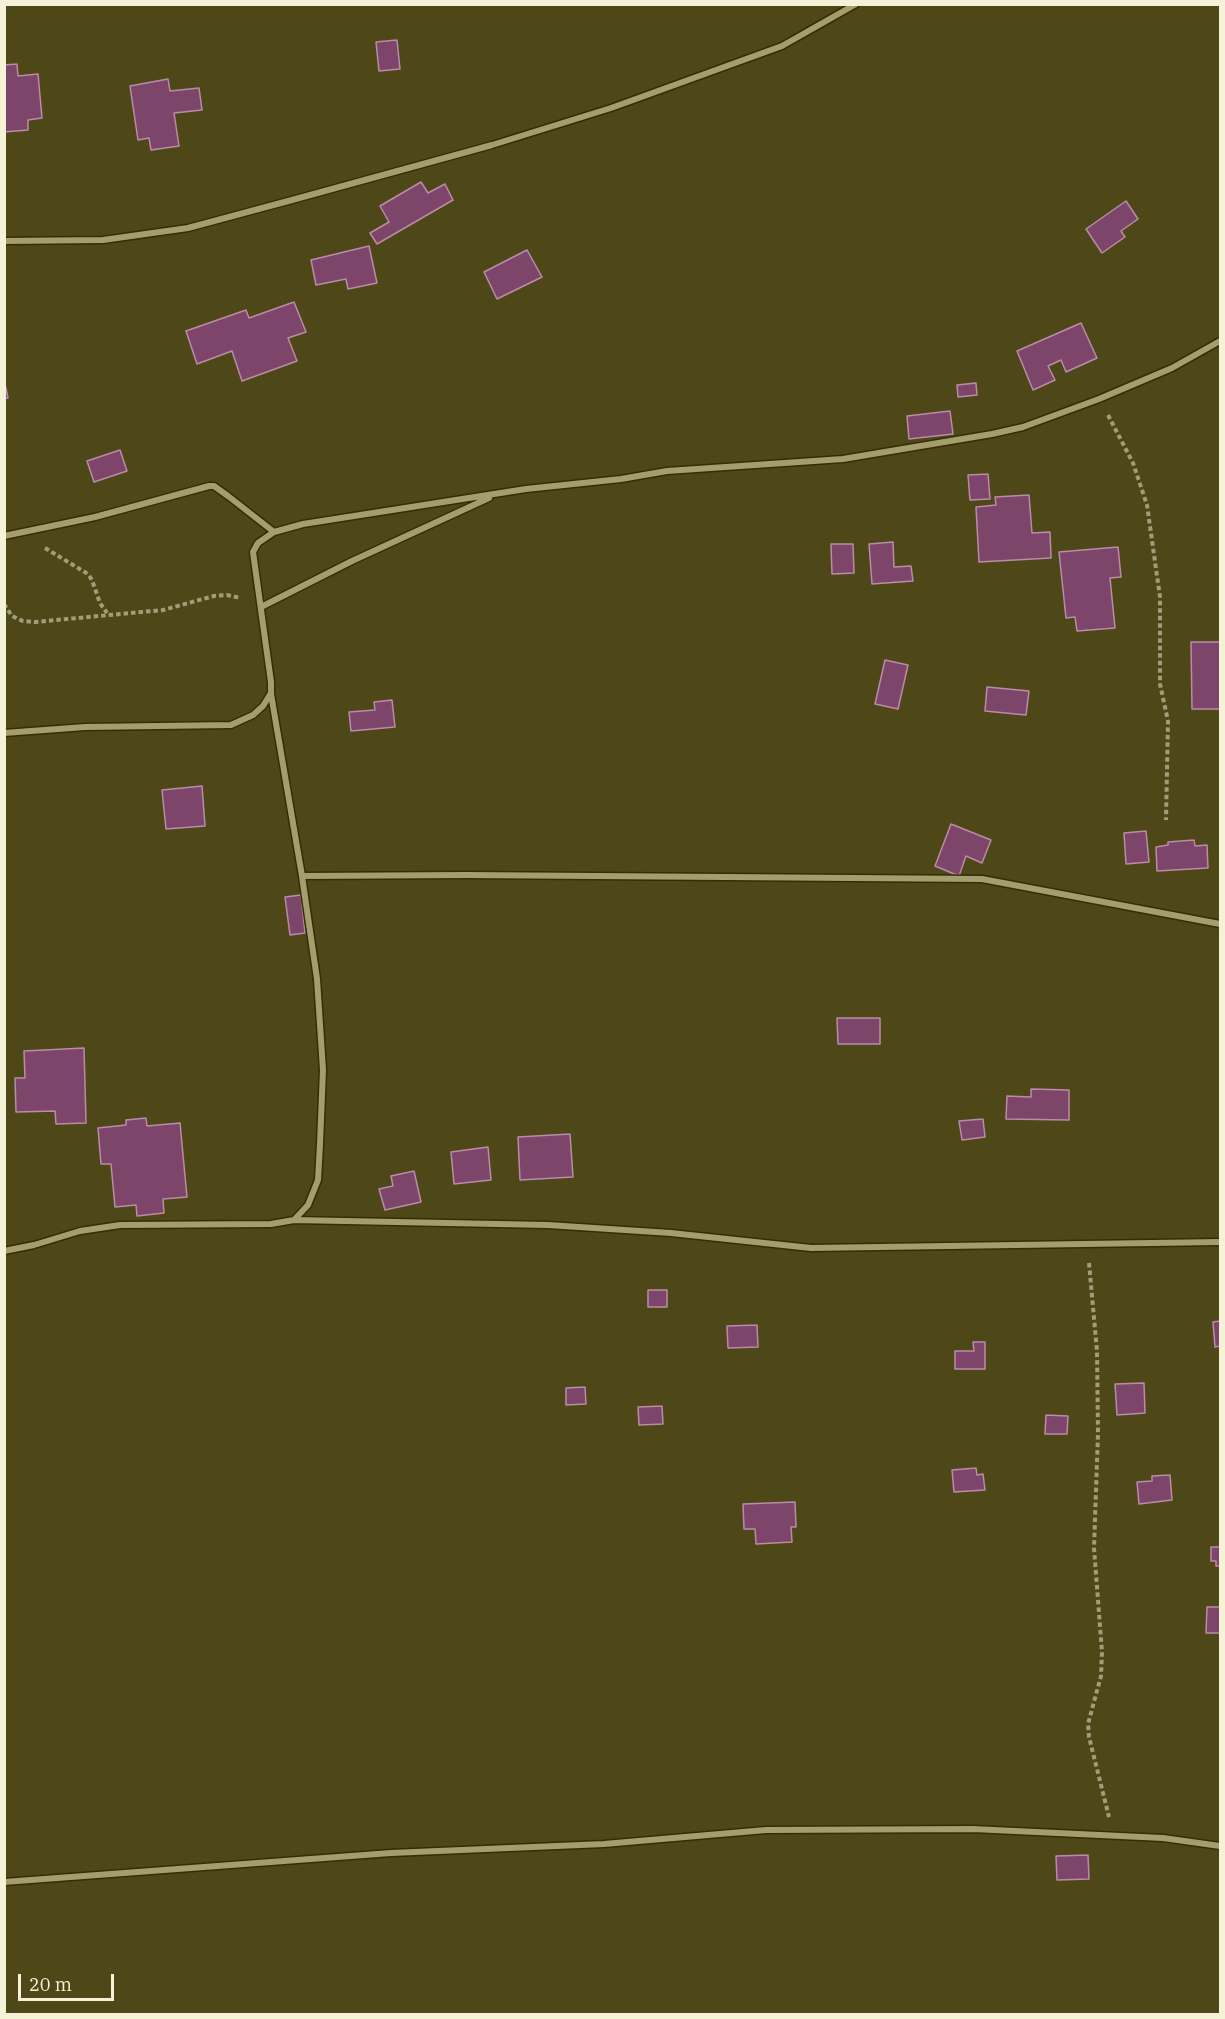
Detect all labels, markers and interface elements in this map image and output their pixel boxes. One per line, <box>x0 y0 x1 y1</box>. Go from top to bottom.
scale bar <box>21 1962 117 2000</box>
text: 20 m <box>29 1973 72 1996</box>

